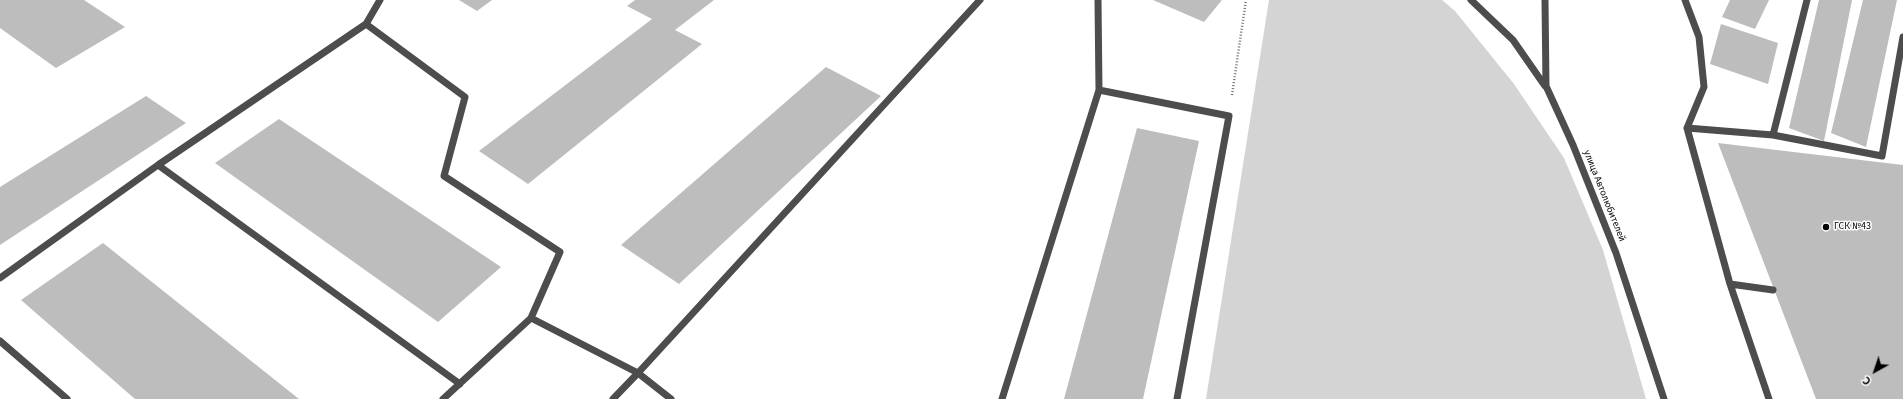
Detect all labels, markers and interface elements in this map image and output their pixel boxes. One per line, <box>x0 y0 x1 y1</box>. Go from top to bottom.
street label: улица Автолюбителей <box>1580 149 1628 243</box>
place label: ГСК №43 <box>1834 221 1871 233</box>
marker: ГСК №43 <box>1821 222 1831 232</box>
north arrow <box>1855 351 1895 391</box>
text: С <box>1860 373 1874 388</box>

